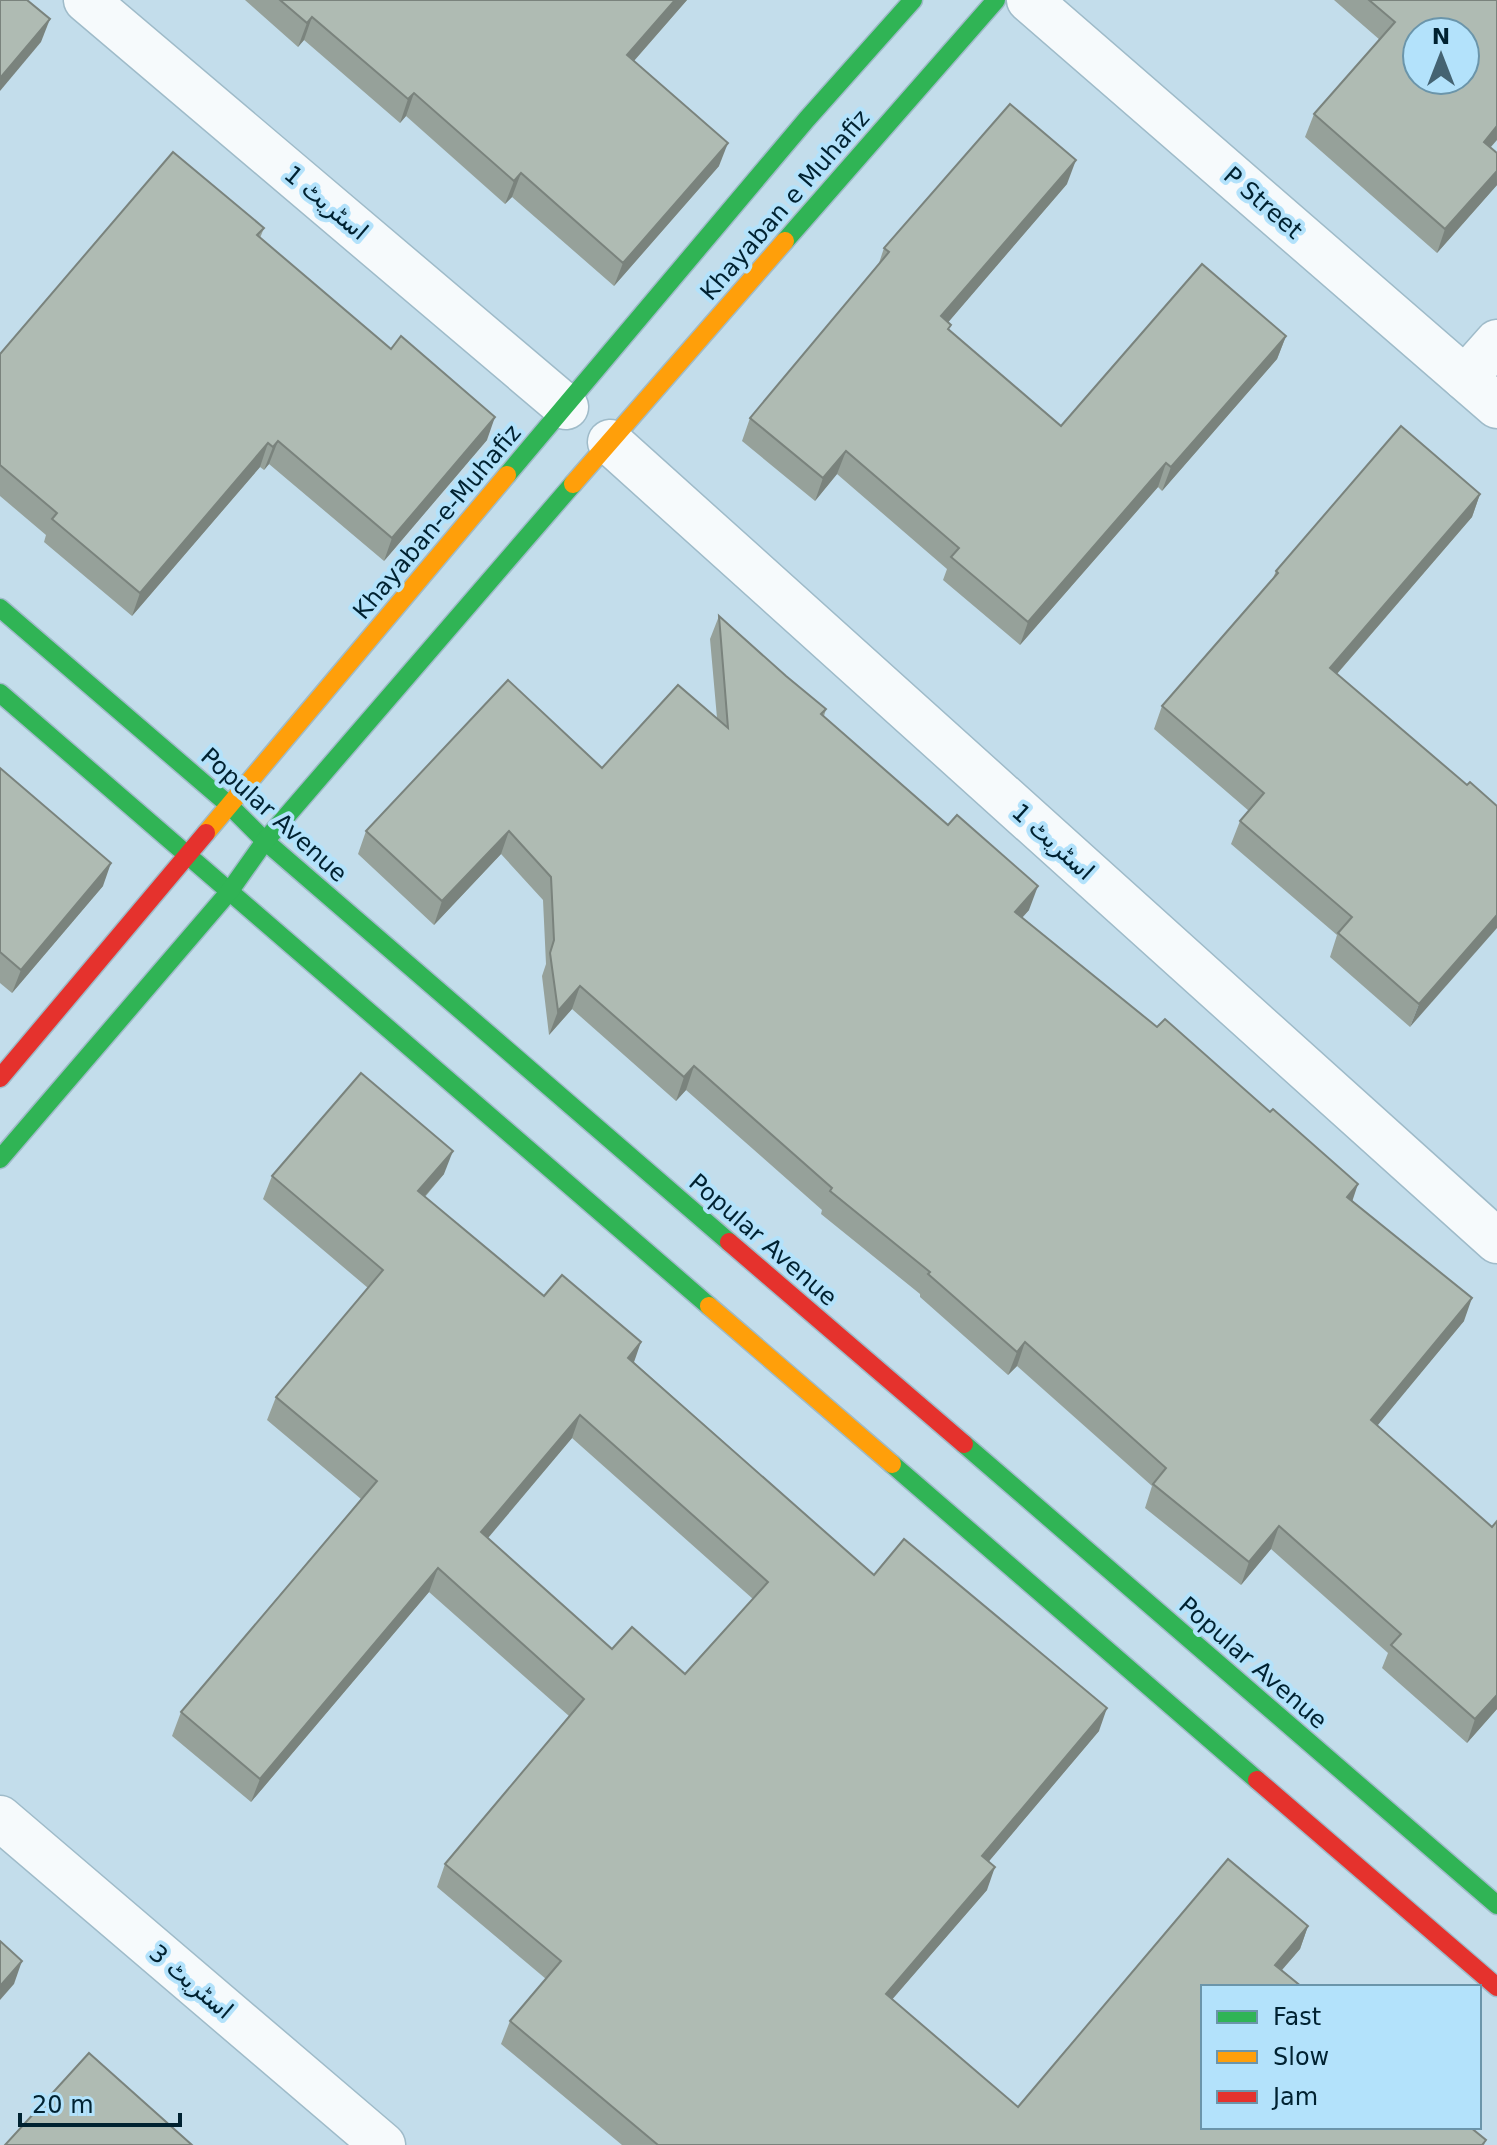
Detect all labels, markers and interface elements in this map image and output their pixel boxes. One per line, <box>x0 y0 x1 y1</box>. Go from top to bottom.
north arrow <box>1401 16 1481 96</box>
text: N <box>1432 24 1450 49</box>
street label: Khayaban e Muhafiz <box>695 104 875 306</box>
street label: اسٹریٹ 1 <box>279 160 373 246</box>
street label: P Street <box>1218 161 1308 245</box>
street label: Khayaban-e-Muhafiz <box>347 419 527 625</box>
street label: Popular Avenue <box>195 742 353 888</box>
street label: اسٹریٹ 1 <box>1006 798 1100 886</box>
street label: Popular Avenue <box>683 1168 843 1312</box>
street label: Popular Avenue <box>1173 1591 1333 1735</box>
street label: اسٹریٹ 3 <box>144 1939 238 2025</box>
legend <box>1201 1985 1481 2129</box>
text: Fast <box>1273 2003 1321 2031</box>
text: Slow <box>1273 2043 1329 2071</box>
scale bar <box>20 2077 180 2127</box>
text: Jam <box>1271 2083 1318 2111</box>
text: 20 m <box>32 2091 94 2119</box>

